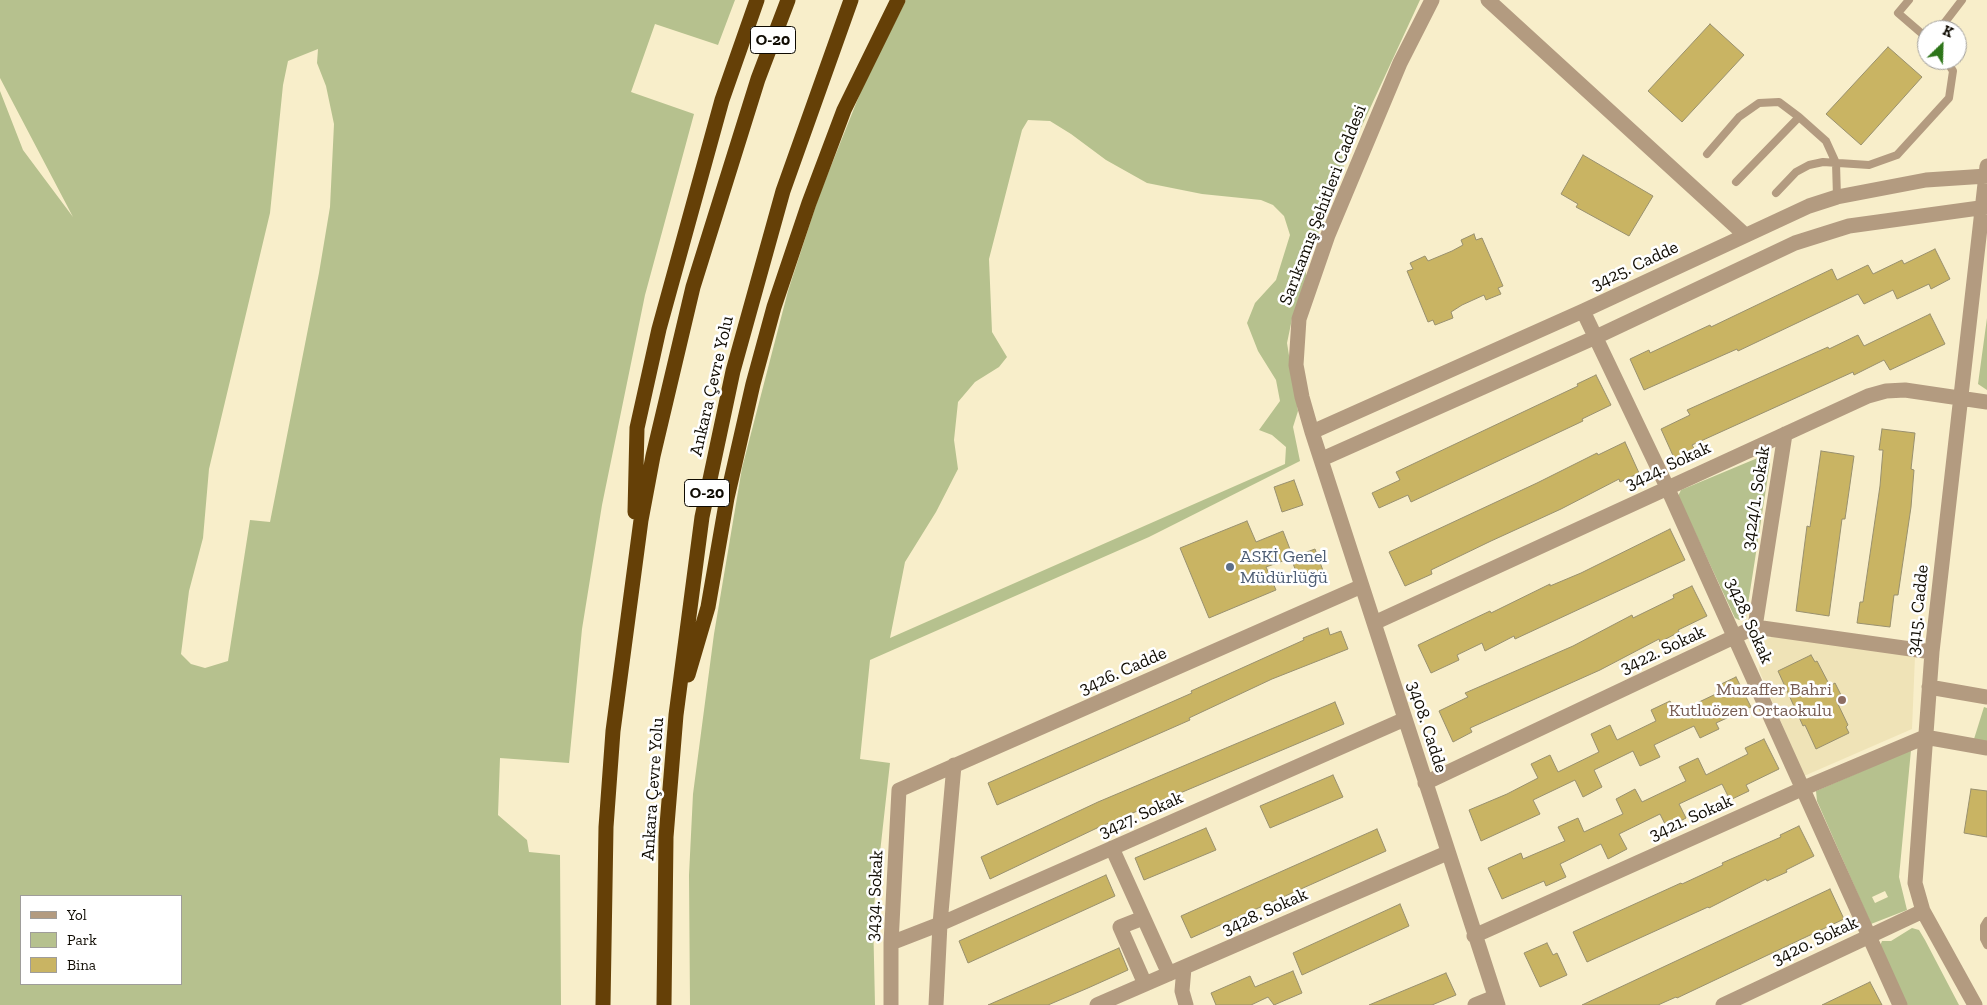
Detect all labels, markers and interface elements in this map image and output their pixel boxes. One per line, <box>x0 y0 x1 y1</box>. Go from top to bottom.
north arrow <box>1917 20 1967 70</box>
text: K <box>1940 22 1956 41</box>
road number: O-20 <box>750 26 796 54</box>
street label: Sarıkamış Şehitleri Caddesi <box>1275 102 1371 308</box>
street label: 3425. Cadde <box>1588 236 1682 296</box>
street label: Ankara Çevre Yolu <box>685 314 739 458</box>
street label: 3424. Sokak <box>1622 437 1714 495</box>
street label: 3424/1. Sokak <box>1737 445 1775 551</box>
road number: O-20 <box>684 479 730 506</box>
place label: ASKİ Genel Müdürlüğü <box>1240 546 1328 588</box>
marker: ASKİ Genel Müdürlüğü <box>1224 561 1236 573</box>
street label: 3415. Cadde <box>1902 564 1934 656</box>
street label: 3428. Sokak <box>1721 575 1777 667</box>
street label: 3422. Sokak <box>1617 621 1709 679</box>
street label: 3426. Cadde <box>1076 642 1170 700</box>
street label: 3408. Cadde <box>1402 679 1452 775</box>
place label: Muzaffer Bahri Kutluözen Ortaokulu <box>1669 679 1832 722</box>
marker: Muzaffer Bahri Kutluözen Ortaokulu <box>1836 694 1848 706</box>
street label: Ankara Çevre Yolu <box>637 717 669 861</box>
street label: 3427. Sokak <box>1096 787 1186 843</box>
street label: 3421. Sokak <box>1646 790 1736 846</box>
street label: 3434. Sokak <box>862 850 888 942</box>
street label: 3428. Sokak <box>1219 884 1311 940</box>
legend <box>20 895 182 985</box>
text: Yol <box>67 906 87 924</box>
street label: 3420. Sokak <box>1769 912 1861 970</box>
text: Park <box>67 931 97 949</box>
text: Bina <box>67 956 96 974</box>

